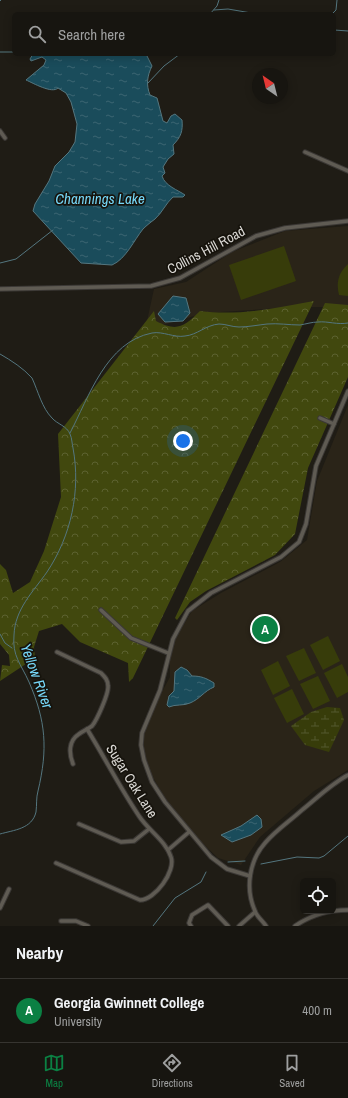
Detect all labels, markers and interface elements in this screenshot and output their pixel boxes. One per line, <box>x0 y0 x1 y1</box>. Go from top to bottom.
search box <box>12 12 336 56</box>
icon: search <box>26 23 48 45</box>
text: Search here <box>58 24 125 45</box>
north arrow <box>252 68 288 104</box>
water label: Channings Lake <box>55 188 145 209</box>
street label: Collins Hill Road <box>164 222 248 278</box>
your location <box>173 431 193 451</box>
pin: A <box>252 614 278 644</box>
water label: Yellow River <box>16 641 59 712</box>
street label: Sugar Oak Lane <box>102 741 162 821</box>
map controls <box>300 878 336 914</box>
button: locate <box>300 878 336 914</box>
text: Nearby <box>16 941 63 964</box>
text: Georgia Gwinnett College <box>54 992 204 1013</box>
text: A <box>25 1002 33 1019</box>
text: 400 m <box>302 1002 332 1019</box>
text: University <box>54 1013 102 1030</box>
tab: Map <box>43 1052 65 1090</box>
tab: Directions <box>152 1052 193 1090</box>
tab: Saved <box>279 1052 305 1090</box>

